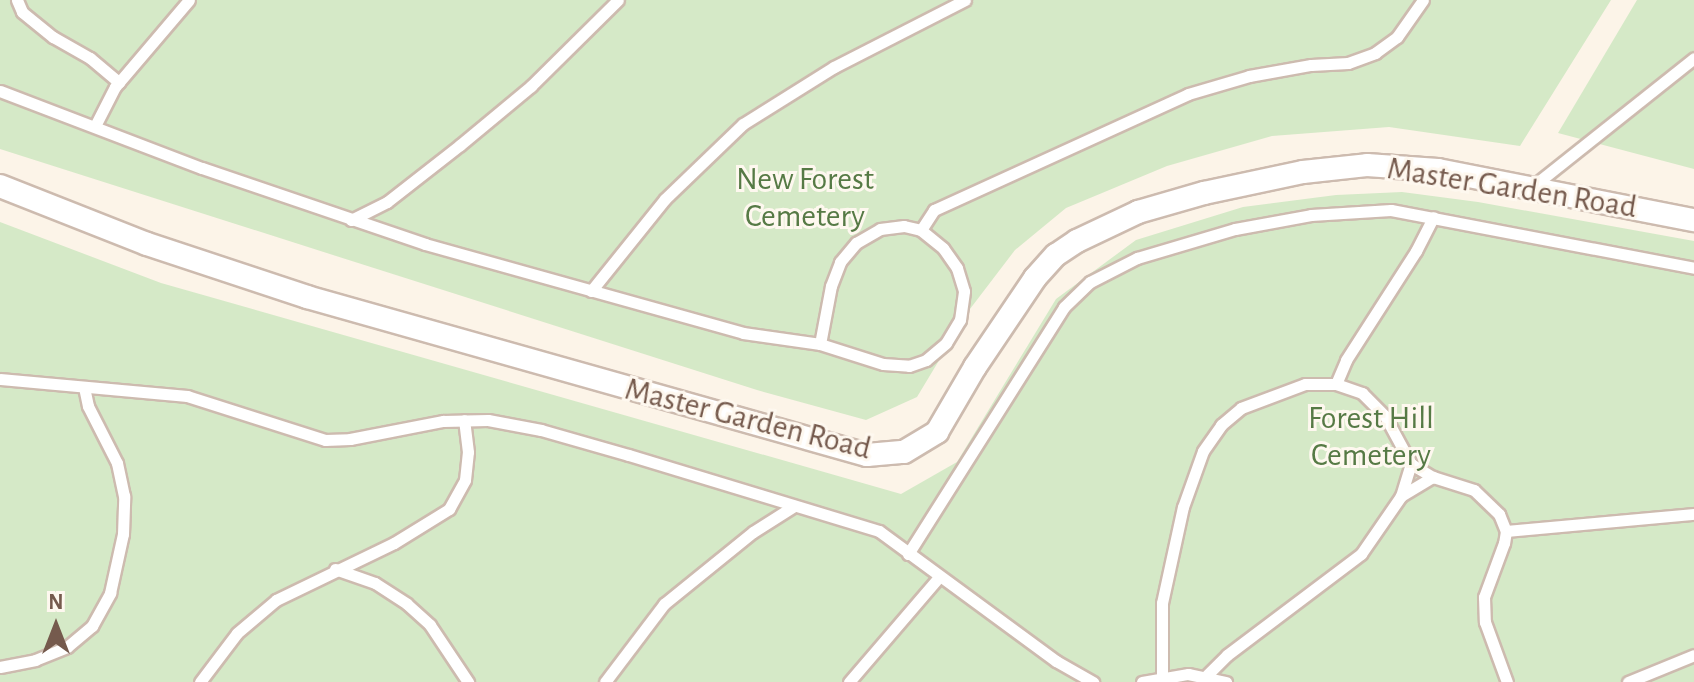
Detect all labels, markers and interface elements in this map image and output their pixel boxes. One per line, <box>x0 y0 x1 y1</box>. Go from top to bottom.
street label: Master Garden Road <box>1385 149 1639 227</box>
park label: New Forest Cemetery <box>736 161 874 236</box>
street label: Master Garden Road <box>621 370 875 468</box>
park label: Forest Hill Cemetery <box>1308 400 1434 475</box>
north arrow <box>16 586 96 666</box>
text: N <box>48 591 64 613</box>

